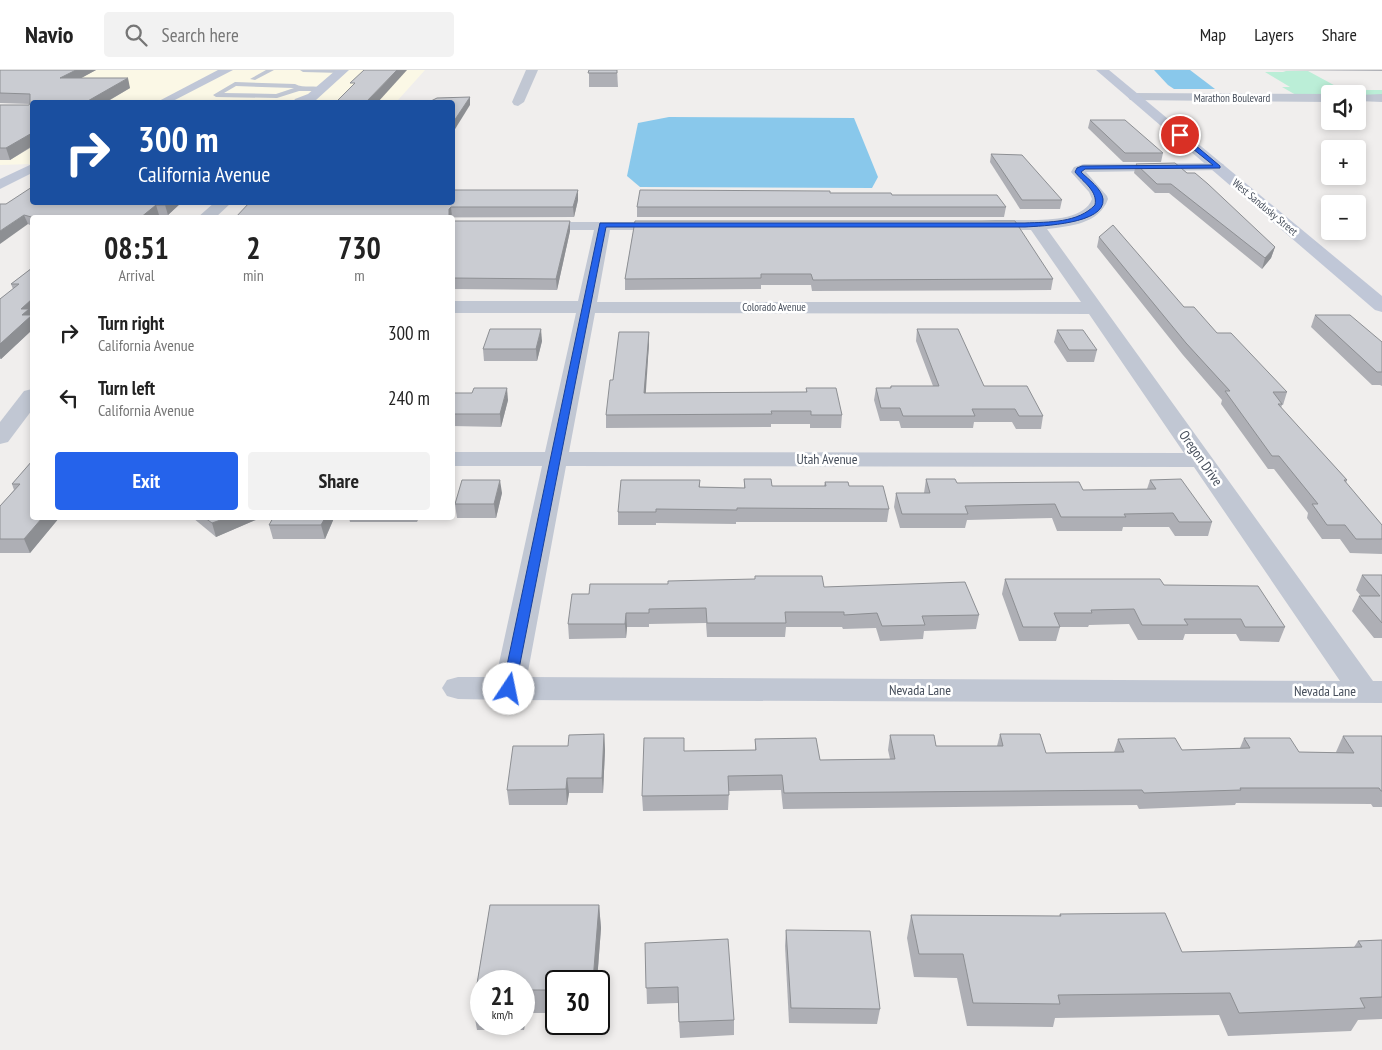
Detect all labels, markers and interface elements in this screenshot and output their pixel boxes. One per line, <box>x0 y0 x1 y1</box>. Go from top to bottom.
search box <box>104 12 454 57</box>
text: Navio <box>25 19 74 50</box>
icon: search <box>122 21 150 49</box>
text: Search here <box>162 23 239 47</box>
text: Map <box>1200 23 1226 46</box>
text: Layers <box>1254 23 1294 46</box>
text: Share <box>1322 23 1357 46</box>
map controls <box>1321 85 1366 240</box>
button: sound <box>1321 85 1366 130</box>
street label: Marathon Boulevard <box>1194 91 1271 105</box>
pin <box>1159 114 1201 156</box>
text: 300 m <box>138 116 219 162</box>
icon: right <box>55 120 120 185</box>
icon: arrive <box>1166 121 1194 149</box>
button: + <box>1321 140 1366 185</box>
text: California Avenue <box>138 160 270 188</box>
street label: West Sandusky Street <box>1229 176 1301 238</box>
button: − <box>1321 195 1366 240</box>
text: 08:51 <box>104 228 169 267</box>
text: 2 <box>246 228 261 267</box>
text: 730 <box>338 228 381 267</box>
text: Arrival <box>118 265 155 285</box>
text: min <box>243 265 264 285</box>
text: m <box>354 265 365 285</box>
street label: Colorado Avenue <box>742 300 806 314</box>
text: Turn right <box>98 311 164 335</box>
icon: right <box>55 319 83 347</box>
text: 300 m <box>388 321 430 345</box>
text: California Avenue <box>98 335 194 355</box>
text: Turn left <box>98 376 155 400</box>
icon: left <box>55 384 83 412</box>
text: 240 m <box>388 386 430 410</box>
text: California Avenue <box>98 400 194 420</box>
street label: Oregon Drive <box>1175 427 1227 489</box>
street label: Utah Avenue <box>797 450 858 468</box>
button: Exit <box>55 452 238 510</box>
button: Share <box>248 452 430 510</box>
position arrow <box>482 662 534 714</box>
street label: Nevada Lane <box>889 681 951 699</box>
street label: Nevada Lane <box>1294 682 1356 700</box>
speed limit sign: 30 <box>545 970 610 1035</box>
text: 21 <box>491 980 514 1012</box>
text: km/h <box>492 1007 513 1022</box>

